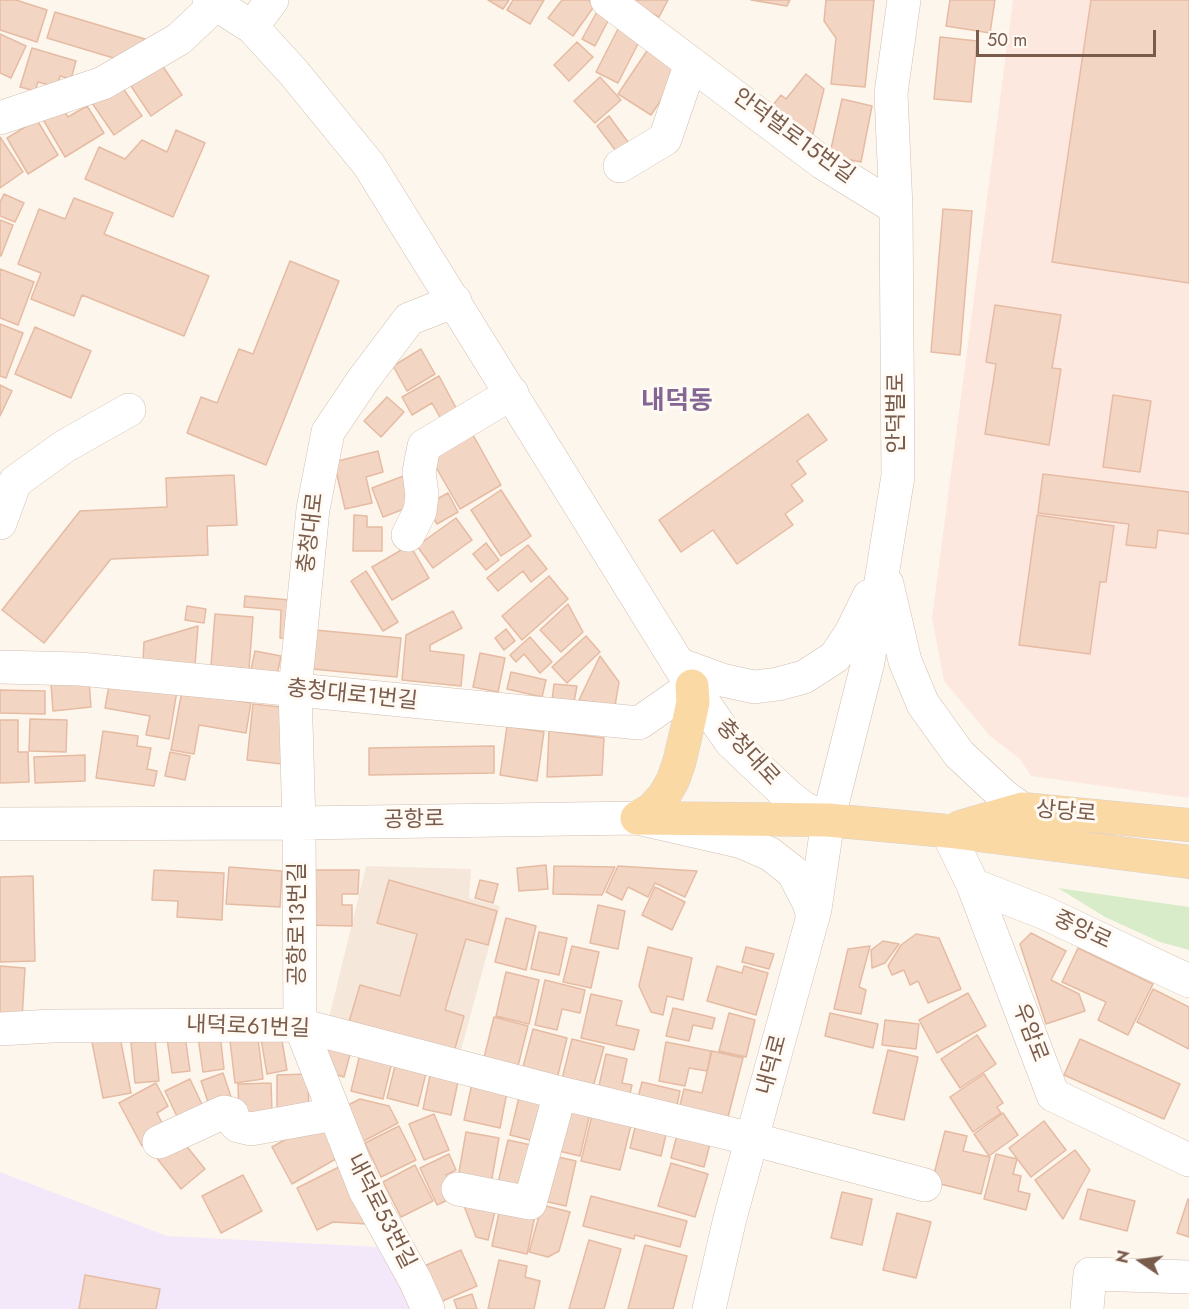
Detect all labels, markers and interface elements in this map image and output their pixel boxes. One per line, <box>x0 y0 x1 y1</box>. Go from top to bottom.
scale bar <box>979 18 1159 56</box>
text: 50 m <box>987 27 1027 53</box>
street label: 안덕벌로15번길 <box>727 84 859 190</box>
street label: 안덕벌로 <box>885 373 911 453</box>
district label: 내덕동 <box>641 387 713 419</box>
street label: 충청대로 <box>294 491 330 575</box>
street label: 충청대로1번길 <box>285 676 419 716</box>
street label: 충청대로 <box>710 714 784 792</box>
street label: 상당로 <box>1035 797 1097 829</box>
street label: 공항로 <box>383 807 445 835</box>
street label: 공항로13번길 <box>286 862 312 986</box>
street label: 중앙로 <box>1049 906 1115 956</box>
street label: 우암로 <box>1006 1000 1052 1066</box>
street label: 내덕로61번길 <box>186 1013 310 1043</box>
street label: 내덕로 <box>752 1032 794 1098</box>
street label: 내덕로53번길 <box>340 1150 420 1274</box>
north arrow <box>1111 1231 1171 1291</box>
text: N <box>1110 1248 1136 1266</box>

